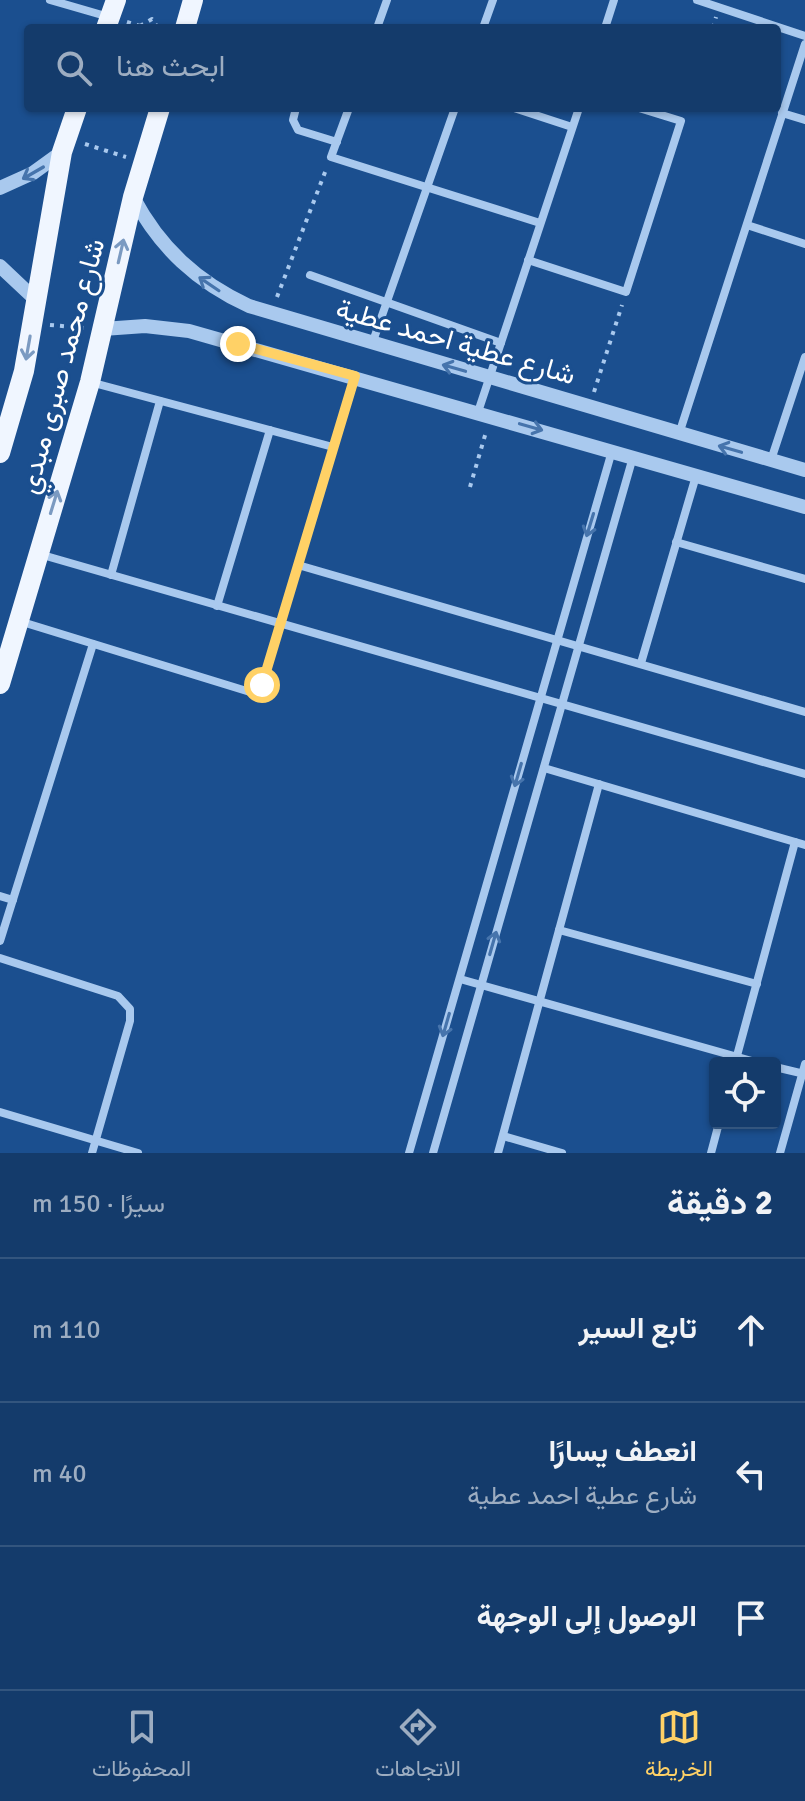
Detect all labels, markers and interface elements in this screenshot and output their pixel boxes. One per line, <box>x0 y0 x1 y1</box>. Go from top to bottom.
search box <box>24 24 781 112</box>
icon: search <box>52 46 96 90</box>
text: ابحث هنا <box>116 48 226 85</box>
one-way arrow <box>21 166 45 181</box>
street label: شارع محمد صبرى مبدي <box>12 235 117 499</box>
one-way arrow <box>114 238 129 264</box>
one-way arrow <box>198 276 220 292</box>
street label: شارع عطية احمد عطية <box>332 292 579 393</box>
route end <box>220 326 256 362</box>
one-way arrow <box>19 335 34 361</box>
one-way arrow <box>441 360 467 375</box>
one-way arrow <box>518 421 543 435</box>
one-way arrow <box>718 440 744 455</box>
one-way arrow <box>47 489 62 515</box>
one-way arrow <box>582 512 597 538</box>
route start <box>244 667 280 703</box>
one-way arrow <box>510 762 525 788</box>
one-way arrow <box>486 931 501 957</box>
one-way arrow <box>438 1012 453 1038</box>
map controls <box>709 1057 781 1129</box>
button: locate <box>709 1057 781 1129</box>
text: 2 دقيقة <box>667 1182 773 1224</box>
text: سيرًا · 150 m <box>32 1188 165 1220</box>
icon: ahead <box>729 1308 773 1352</box>
text: تابع السير <box>579 1310 697 1347</box>
text: 110 m <box>32 1314 101 1346</box>
text: انعطف يسارًا <box>548 1433 697 1470</box>
icon: left <box>729 1452 773 1496</box>
text: 40 m <box>32 1458 87 1490</box>
text: شارع عطية احمد عطية <box>467 1480 697 1512</box>
icon: arrive <box>729 1596 773 1640</box>
text: الوصول إلى الوجهة <box>476 1598 697 1635</box>
tab: المحفوظات <box>92 1705 191 1788</box>
tab: الاتجاهات <box>375 1705 461 1788</box>
tab: الخريطة <box>645 1705 713 1788</box>

